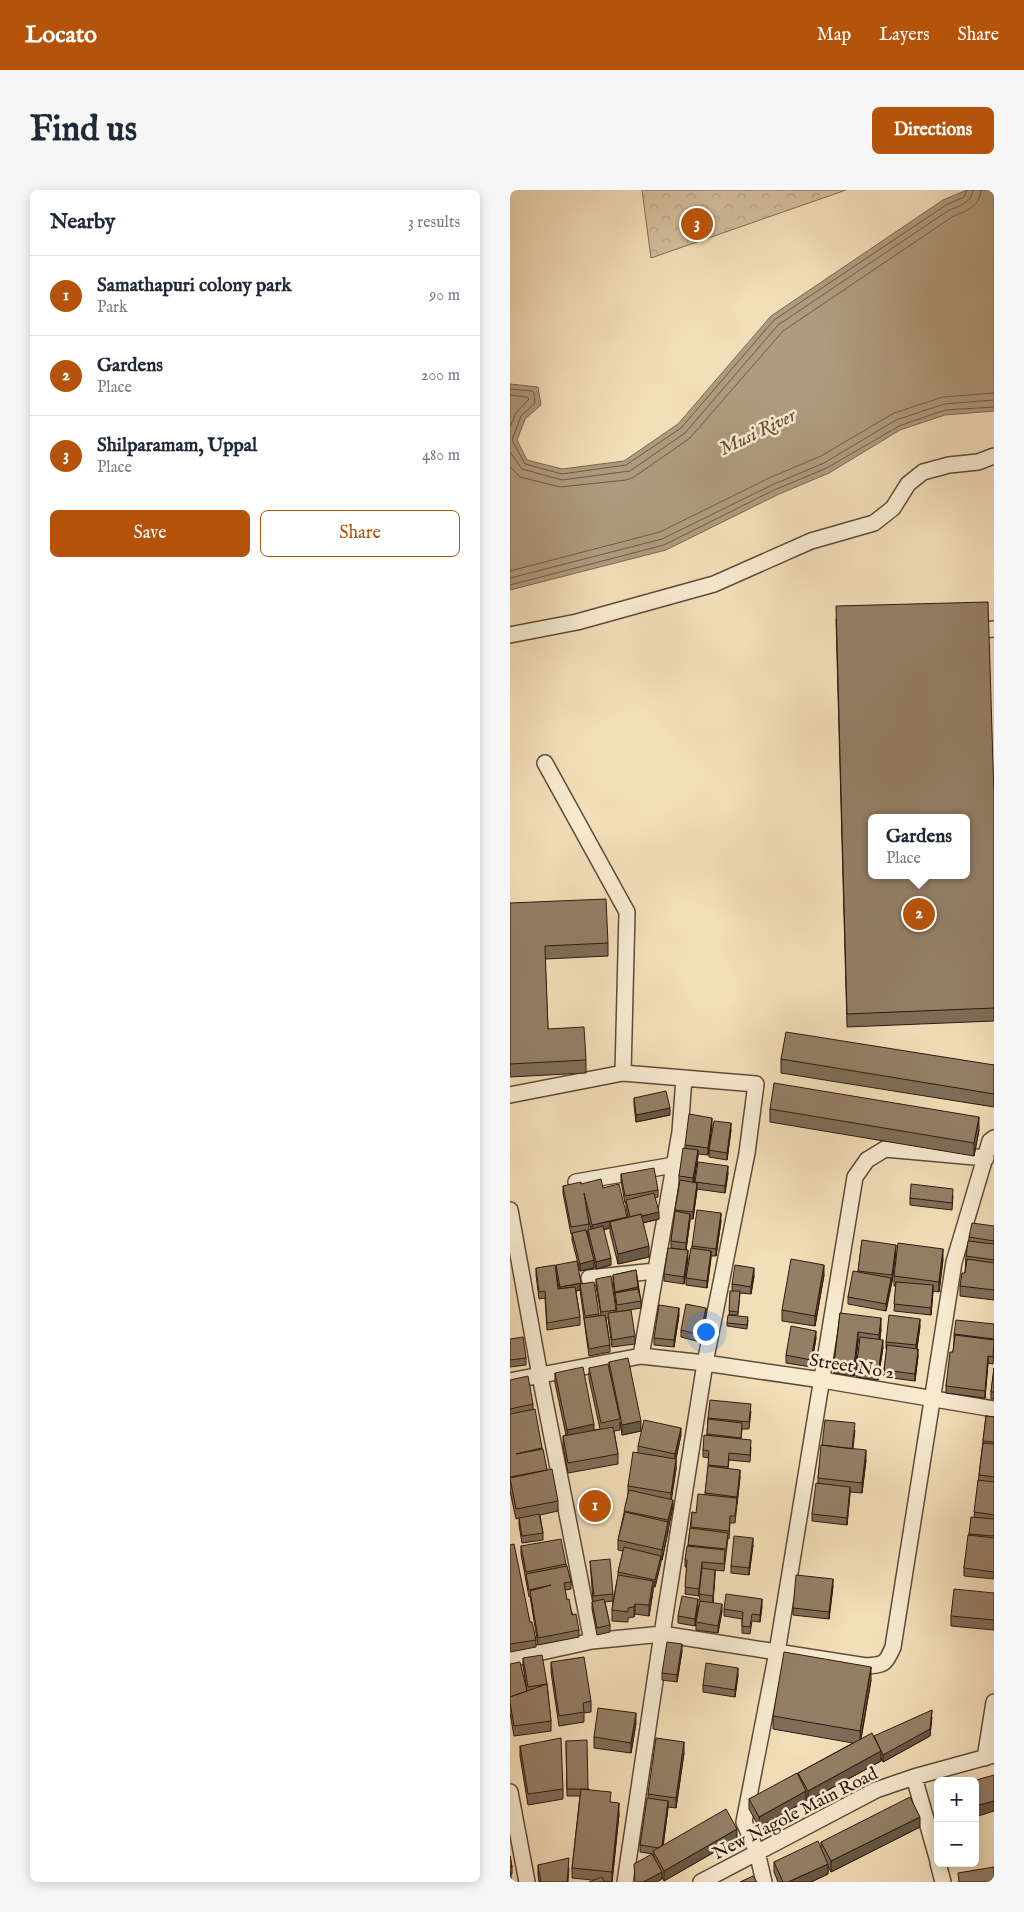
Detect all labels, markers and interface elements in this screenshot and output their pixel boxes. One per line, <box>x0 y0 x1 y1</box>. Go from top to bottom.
text: Locato <box>25 20 97 51</box>
text: Map <box>817 24 851 47</box>
text: Layers <box>879 24 930 47</box>
text: Share <box>958 24 999 47</box>
button: Directions <box>872 107 994 154</box>
text: Find us <box>30 108 137 153</box>
pin: 3 <box>681 205 713 243</box>
text: Nearby <box>50 209 115 236</box>
text: 3 results <box>408 213 460 233</box>
text: Samathapuri colony park <box>97 274 292 298</box>
text: 1 <box>63 286 69 306</box>
text: 90 m <box>429 286 460 306</box>
text: Park <box>97 298 127 318</box>
text: Gardens <box>97 354 163 378</box>
text: 2 <box>62 366 70 386</box>
text: 200 m <box>421 366 460 386</box>
text: Place <box>97 378 132 398</box>
water label: Musi River <box>716 403 801 462</box>
text: Shilparamam, Uppal <box>97 434 257 458</box>
text: 3 <box>63 446 69 466</box>
text: 480 m <box>422 446 460 466</box>
text: Place <box>97 458 132 478</box>
button: Save <box>50 510 250 557</box>
button: Share <box>260 510 460 557</box>
popup <box>868 814 970 879</box>
text: Gardens <box>886 825 952 849</box>
text: Place <box>886 849 921 869</box>
pin: 2 <box>903 895 935 933</box>
your location <box>693 1319 719 1345</box>
street label: Street No 2 <box>808 1349 896 1386</box>
pin: 1 <box>579 1487 611 1525</box>
street label: New Nagole Main Road <box>709 1763 882 1866</box>
map controls <box>934 1777 979 1867</box>
button: + <box>934 1777 979 1822</box>
button: − <box>934 1822 979 1867</box>

